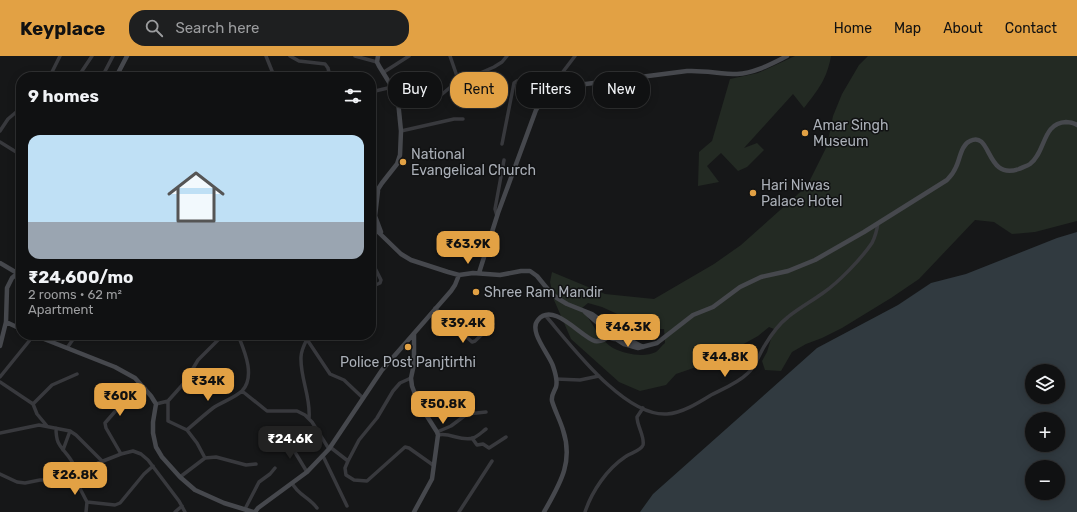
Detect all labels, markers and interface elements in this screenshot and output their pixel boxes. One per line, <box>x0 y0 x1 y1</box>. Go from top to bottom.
search box <box>129 10 409 46</box>
text: Keyplace <box>20 17 105 40</box>
icon: search <box>143 17 165 39</box>
text: Search here <box>175 19 260 37</box>
text: Home <box>834 20 872 37</box>
text: Map <box>894 20 921 37</box>
text: About <box>943 20 983 37</box>
text: Contact <box>1005 20 1057 37</box>
chip: Buy <box>388 72 442 108</box>
chip: Rent <box>450 72 508 108</box>
chip: Filters <box>516 72 585 108</box>
chip: New <box>593 72 650 108</box>
icon: filters <box>342 85 364 107</box>
text: 9 homes <box>28 86 99 106</box>
place label: Amar Singh Museum <box>813 117 888 150</box>
marker: Amar Singh Museum <box>800 128 810 138</box>
place label: National Evangelical Church <box>411 146 536 179</box>
marker: National Evangelical Church <box>398 157 408 167</box>
icon: home <box>160 161 232 233</box>
place label: Hari Niwas Palace Hotel <box>761 177 842 210</box>
marker: Hari Niwas Palace Hotel <box>748 188 758 198</box>
pin: ₹63.9K <box>435 231 501 265</box>
text: ₹63.9K <box>446 236 490 251</box>
text: ₹24,600/mo <box>28 267 133 287</box>
place label: Shree Ram Mandir <box>484 284 603 301</box>
text: 2 rooms · 62 m² <box>28 287 122 302</box>
marker: Shree Ram Mandir <box>471 287 481 297</box>
text: Apartment <box>28 302 93 317</box>
pin: ₹39.4K <box>430 310 496 344</box>
pin: ₹46.3K <box>595 314 661 348</box>
text: ₹39.4K <box>440 315 486 330</box>
text: ₹46.3K <box>605 319 651 334</box>
marker: Police Post Panjtirthi <box>403 342 413 352</box>
pin: ₹44.8K <box>692 344 758 378</box>
text: ₹44.8K <box>702 349 748 364</box>
place label: Police Post Panjtirthi <box>340 354 476 371</box>
map controls <box>1025 364 1065 500</box>
button: layers <box>1025 364 1065 404</box>
pin: ₹34K <box>184 368 232 402</box>
text: ₹34K <box>191 373 225 388</box>
pin: ₹60K <box>96 383 144 417</box>
text: ₹60K <box>103 388 137 403</box>
pin: ₹50.8K <box>410 391 476 425</box>
text: ₹50.8K <box>420 396 466 411</box>
button: + <box>1025 412 1065 452</box>
pin: ₹24.6K <box>257 426 323 460</box>
text: ₹24.6K <box>267 431 313 446</box>
button: − <box>1025 460 1065 500</box>
pin: ₹26.8K <box>42 462 108 496</box>
text: ₹26.8K <box>52 467 98 482</box>

